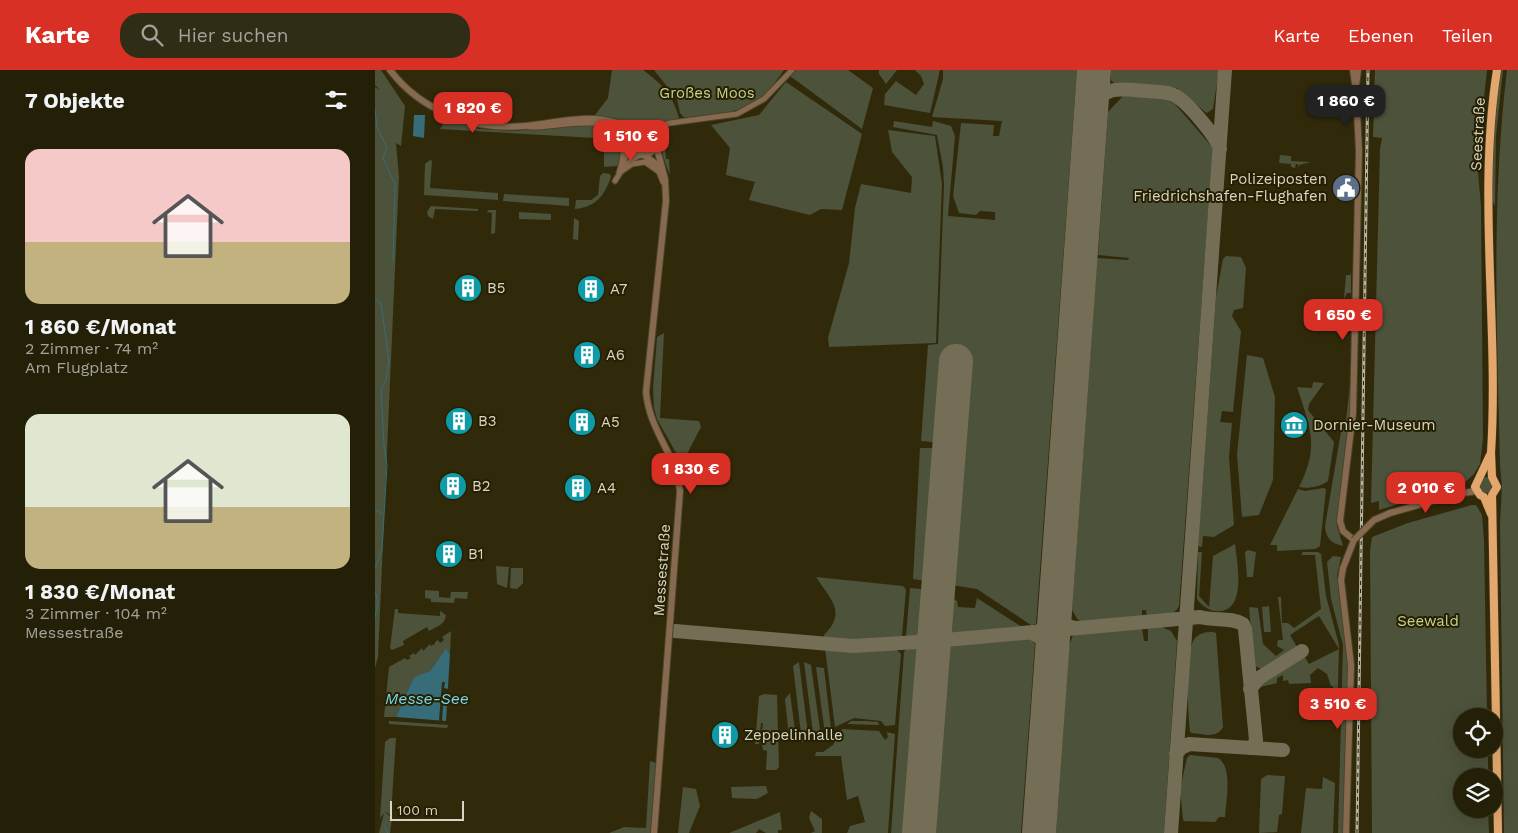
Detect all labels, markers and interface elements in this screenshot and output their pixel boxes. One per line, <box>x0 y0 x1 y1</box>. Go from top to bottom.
search box <box>120 13 470 58</box>
text: Karte <box>25 21 90 49</box>
icon: search <box>138 21 166 49</box>
text: Hier suchen <box>178 24 288 47</box>
text: Karte <box>1274 25 1320 46</box>
text: Ebenen <box>1348 25 1414 46</box>
text: Teilen <box>1442 25 1493 46</box>
park label: Großes Moos <box>659 84 755 102</box>
pin: 1 860 € <box>1300 85 1392 127</box>
icon: filters <box>322 86 350 114</box>
text: 7 Objekte <box>25 88 125 113</box>
text: 1 860 € <box>1317 91 1375 110</box>
pin: 1 820 € <box>427 92 519 134</box>
street label: Seestraße <box>1467 97 1489 171</box>
text: 1 820 € <box>444 98 502 117</box>
pin: 1 510 € <box>585 119 677 162</box>
text: 1 510 € <box>604 126 658 145</box>
place label: Polizeiposten Friedrichshafen-Flughafen <box>1133 170 1327 205</box>
public building icon: Polizeiposten Friedrichshafen-Flughafen <box>1331 173 1361 203</box>
icon: home <box>143 181 233 271</box>
building icon: B5 <box>453 273 483 303</box>
building icon: A7 <box>576 274 606 304</box>
place label: B5 <box>487 279 506 297</box>
place label: A7 <box>610 280 627 298</box>
pin: 1 650 € <box>1297 298 1389 341</box>
text: 1 650 € <box>1315 305 1371 324</box>
text: 1 860 €/Monat <box>25 314 176 339</box>
text: 2 Zimmer · 74 m² <box>25 339 158 358</box>
building icon: A6 <box>572 340 602 370</box>
place label: A6 <box>606 346 625 364</box>
text: Am Flugplatz <box>25 358 128 377</box>
building icon: B3 <box>444 406 474 436</box>
building icon: A5 <box>567 407 597 437</box>
museum icon: Dornier-Museum <box>1279 410 1309 440</box>
place label: B3 <box>478 412 497 430</box>
place label: A5 <box>601 413 620 431</box>
place label: Dornier-Museum <box>1313 416 1436 434</box>
icon: home <box>143 446 233 536</box>
pin: 1 830 € <box>645 452 737 495</box>
text: 1 830 € <box>663 459 719 478</box>
building icon: B2 <box>438 471 468 501</box>
pin: 2 010 € <box>1380 472 1472 514</box>
building icon: A4 <box>563 473 593 503</box>
place label: B2 <box>472 477 491 495</box>
text: 2 010 € <box>1397 478 1455 497</box>
place label: A4 <box>597 479 616 497</box>
street label: Messestraße <box>650 523 674 617</box>
building icon: B1 <box>434 539 464 569</box>
place label: B1 <box>468 545 484 563</box>
text: 1 830 €/Monat <box>25 579 175 604</box>
text: 3 Zimmer · 104 m² <box>25 604 167 623</box>
park label: Seewald <box>1397 612 1459 630</box>
text: Messestraße <box>25 623 123 642</box>
pin: 3 510 € <box>1292 688 1384 730</box>
water label: Messe-See <box>385 689 469 708</box>
text: 3 510 € <box>1310 694 1366 713</box>
map controls <box>1453 708 1503 818</box>
button: locate <box>1453 708 1503 758</box>
building icon: Zeppelinhalle <box>710 720 740 750</box>
place label: Zeppelinhalle <box>744 726 843 744</box>
button: layers <box>1453 768 1503 818</box>
scale bar <box>390 798 464 821</box>
text: 100 m <box>397 802 438 818</box>

